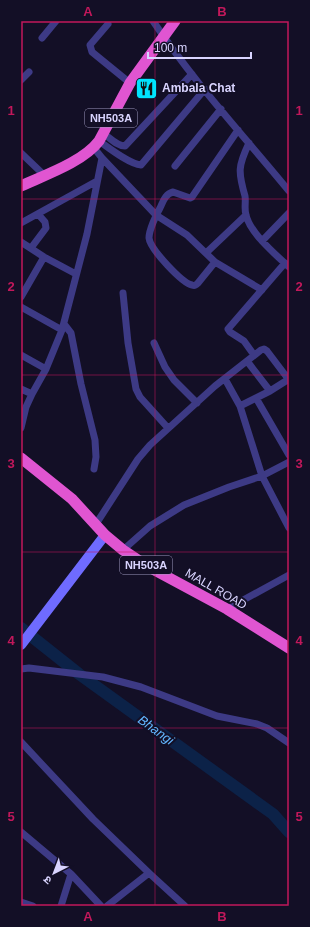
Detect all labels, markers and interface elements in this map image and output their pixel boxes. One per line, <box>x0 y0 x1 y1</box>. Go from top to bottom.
text: A <box>83 4 93 19</box>
text: B <box>217 4 227 19</box>
scale bar <box>148 34 251 60</box>
text: 100 m <box>154 41 187 55</box>
restaurant icon: Ambala Chat <box>133 75 159 101</box>
place label: Ambala Chat <box>162 81 235 95</box>
text: 1 <box>7 103 15 118</box>
text: 1 <box>295 103 303 118</box>
road number: NH503A <box>85 109 137 127</box>
text: 2 <box>7 279 15 294</box>
text: 2 <box>295 279 303 294</box>
text: 3 <box>7 456 15 471</box>
text: 3 <box>295 456 303 471</box>
road number: NH503A <box>120 556 172 574</box>
street label: MALL ROAD <box>183 566 250 612</box>
text: 4 <box>7 633 15 648</box>
text: 4 <box>295 633 303 648</box>
water label: Bhangi <box>135 712 178 749</box>
text: 5 <box>7 809 15 824</box>
text: 5 <box>295 809 303 824</box>
north arrow <box>34 853 74 893</box>
text: उ <box>40 873 54 887</box>
text: A <box>83 909 93 924</box>
text: B <box>217 909 227 924</box>

